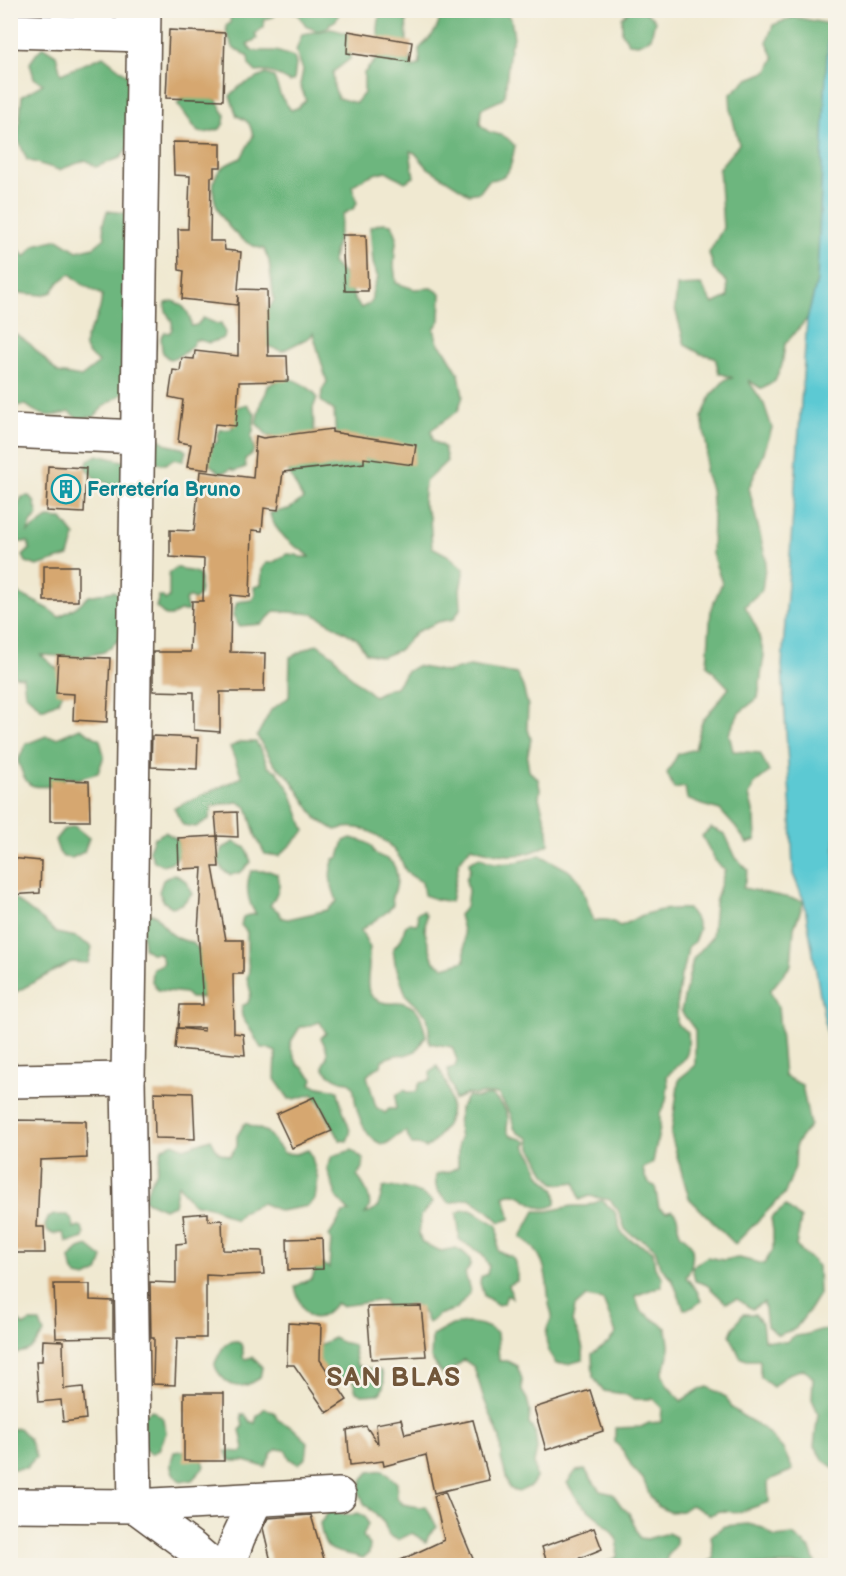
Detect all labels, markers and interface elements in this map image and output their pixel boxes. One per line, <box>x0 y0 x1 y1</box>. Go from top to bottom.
building icon: Ferretería Bruno <box>50 473 82 505</box>
place label: Ferretería Bruno <box>87 478 241 502</box>
district label: SAN BLAS <box>327 1363 461 1394</box>

